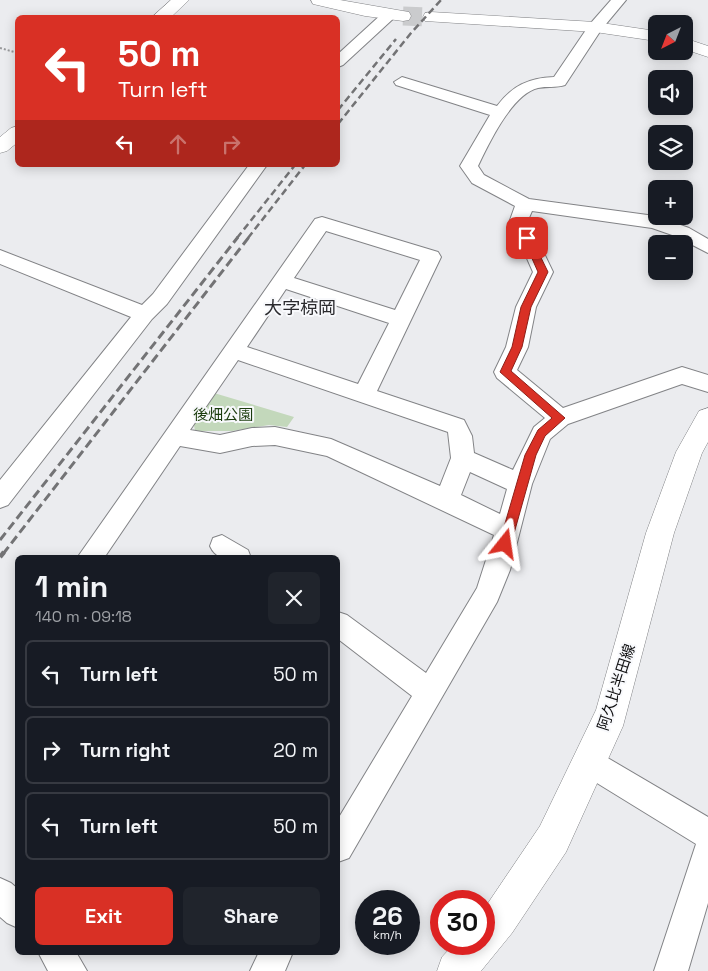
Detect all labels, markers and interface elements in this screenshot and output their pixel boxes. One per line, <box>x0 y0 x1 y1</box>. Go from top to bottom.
north arrow <box>648 15 692 60</box>
map controls <box>648 15 693 280</box>
text: 50 m <box>118 32 200 76</box>
icon: left <box>35 35 100 100</box>
button: sound <box>648 70 693 115</box>
text: Turn left <box>118 75 208 103</box>
button: layers <box>648 125 693 170</box>
icon: left <box>111 130 139 158</box>
icon: ahead <box>164 130 192 158</box>
icon: right <box>217 130 245 158</box>
button: + <box>648 180 693 225</box>
pin <box>506 217 548 259</box>
icon: arrive <box>513 224 541 252</box>
button: − <box>648 235 693 280</box>
district label: 大字椋岡 <box>264 296 336 319</box>
park label: 後畑公園 <box>193 405 253 424</box>
position arrow <box>478 517 530 569</box>
text: 1 min <box>35 567 108 606</box>
button: close <box>268 572 320 624</box>
text: 140 m · 09:18 <box>35 606 132 627</box>
street label: 阿久比半田線 <box>593 641 639 733</box>
icon: left <box>37 660 65 688</box>
text: Turn left <box>80 662 158 687</box>
text: 50 m <box>273 662 318 687</box>
icon: right <box>37 736 65 764</box>
text: Turn right <box>80 738 170 763</box>
text: 20 m <box>273 738 318 763</box>
icon: left <box>37 812 65 840</box>
text: Turn left <box>80 814 158 839</box>
text: 50 m <box>273 814 318 839</box>
button: Exit <box>35 887 173 945</box>
button: Share <box>183 887 320 945</box>
speed limit sign: 30 <box>430 890 495 955</box>
text: 26 <box>372 900 403 932</box>
text: km/h <box>373 927 402 943</box>

